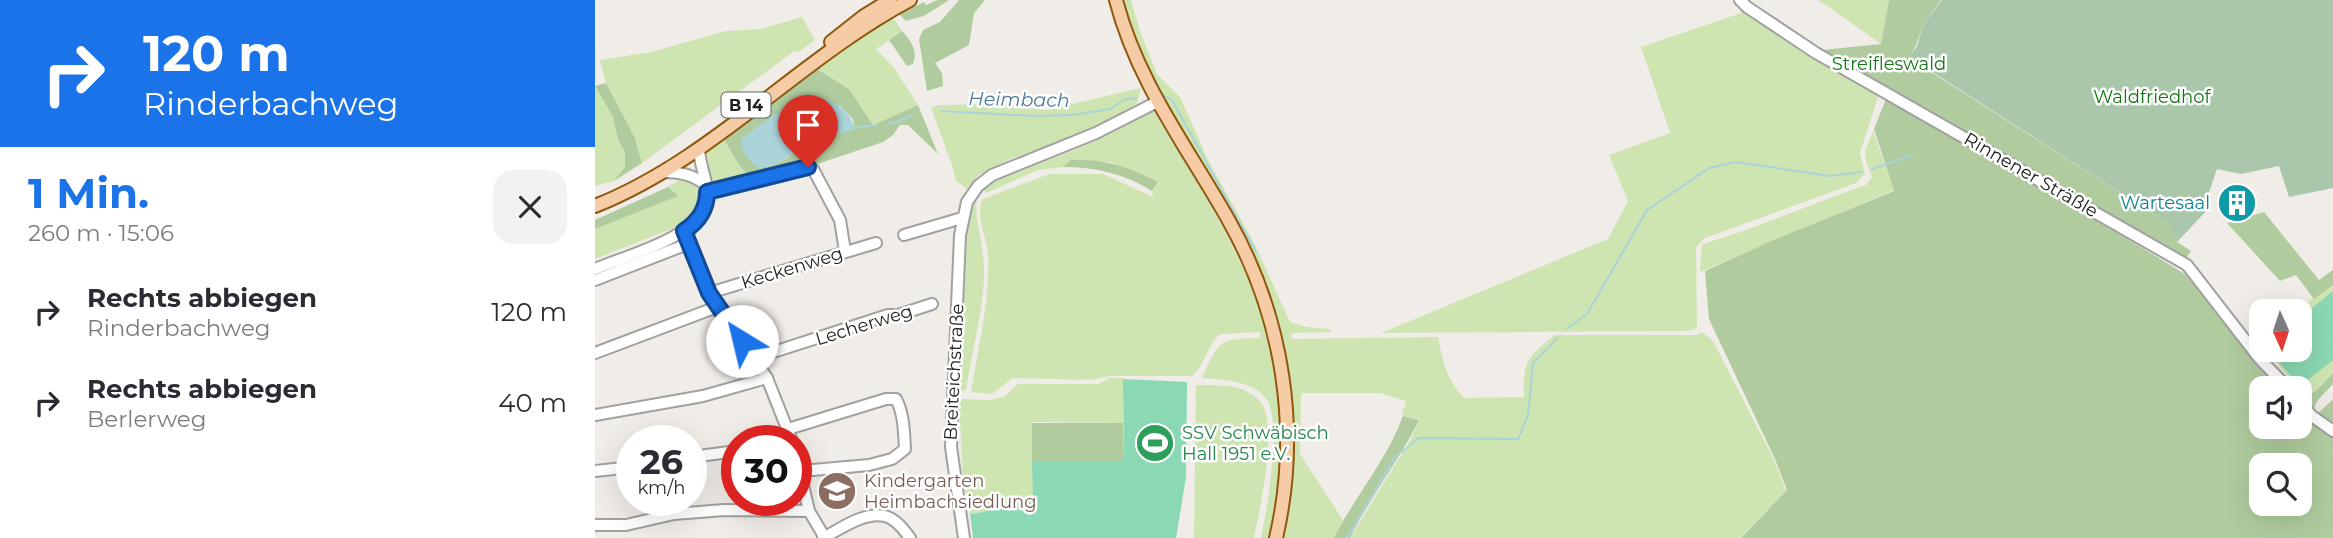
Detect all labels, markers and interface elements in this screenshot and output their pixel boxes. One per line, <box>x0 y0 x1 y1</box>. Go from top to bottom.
text: 120 m <box>143 24 290 83</box>
icon: right <box>28 28 119 119</box>
park label: Streifleswald <box>1832 53 1946 75</box>
text: Rinderbachweg <box>143 84 398 123</box>
park label: Waldfriedhof <box>2093 86 2212 108</box>
water label: Heimbach <box>968 87 1070 112</box>
road number: B 14 <box>722 92 771 118</box>
pin <box>778 95 838 167</box>
icon: arrive <box>789 106 827 144</box>
street label: Rinnener Sträßle <box>1960 128 2102 222</box>
text: 1 Min. <box>28 167 149 219</box>
button: close <box>493 170 567 244</box>
building icon: Wartesaal <box>2216 182 2258 224</box>
place label: Wartesaal <box>2120 192 2210 214</box>
text: 260 m · 15:06 <box>28 219 174 247</box>
street label: Keckenweg <box>738 242 846 294</box>
text: Rechts abbiegen <box>87 282 317 314</box>
icon: right <box>28 293 66 331</box>
text: 120 m <box>491 296 567 328</box>
north arrow <box>2249 299 2312 362</box>
map controls <box>2249 299 2312 516</box>
street label: Lecherweg <box>813 300 915 350</box>
street label: Breiteichstraße <box>939 303 969 441</box>
position arrow <box>705 304 779 378</box>
text: Rinderbachweg <box>87 314 271 342</box>
text: Rechts abbiegen <box>87 373 317 405</box>
button: sound <box>2249 376 2312 439</box>
icon: right <box>28 384 66 422</box>
text: 40 m <box>498 387 567 419</box>
text: Berlerweg <box>87 405 206 433</box>
sports icon: SSV Schwäbisch Hall 1951 e.V. <box>1134 422 1176 464</box>
place label: SSV Schwäbisch Hall 1951 e.V. <box>1182 422 1329 465</box>
speed limit sign: 30 <box>721 425 812 516</box>
text: 26 <box>640 440 683 483</box>
button: search <box>2249 453 2312 516</box>
school or university icon: Kindergarten Heimbachsiedlung <box>816 470 858 512</box>
place label: Kindergarten Heimbachsiedlung <box>864 470 1037 513</box>
text: km/h <box>637 477 686 499</box>

